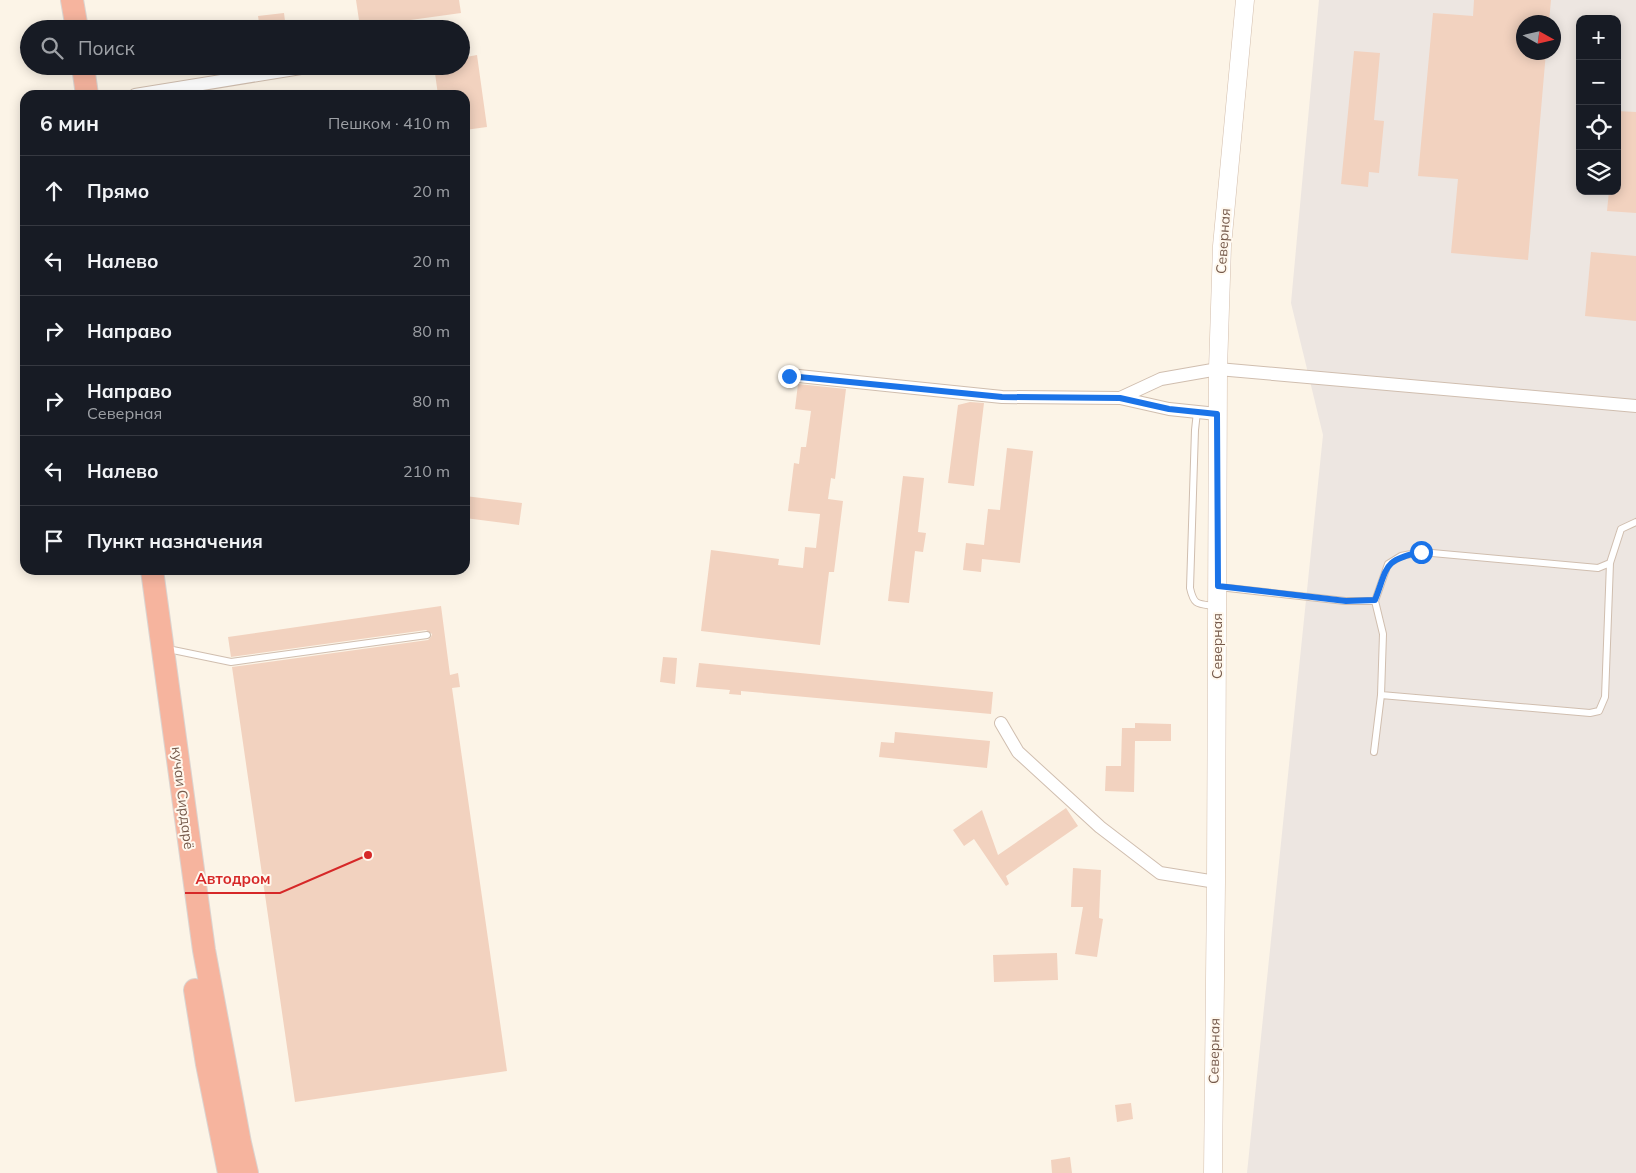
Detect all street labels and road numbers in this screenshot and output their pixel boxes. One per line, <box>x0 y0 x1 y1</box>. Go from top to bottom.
street label: Северная <box>1212 207 1234 275</box>
street label: Северная <box>1208 613 1226 679</box>
street label: кучаи Сирдарё <box>168 746 198 851</box>
street label: Северная <box>1204 1018 1224 1084</box>

